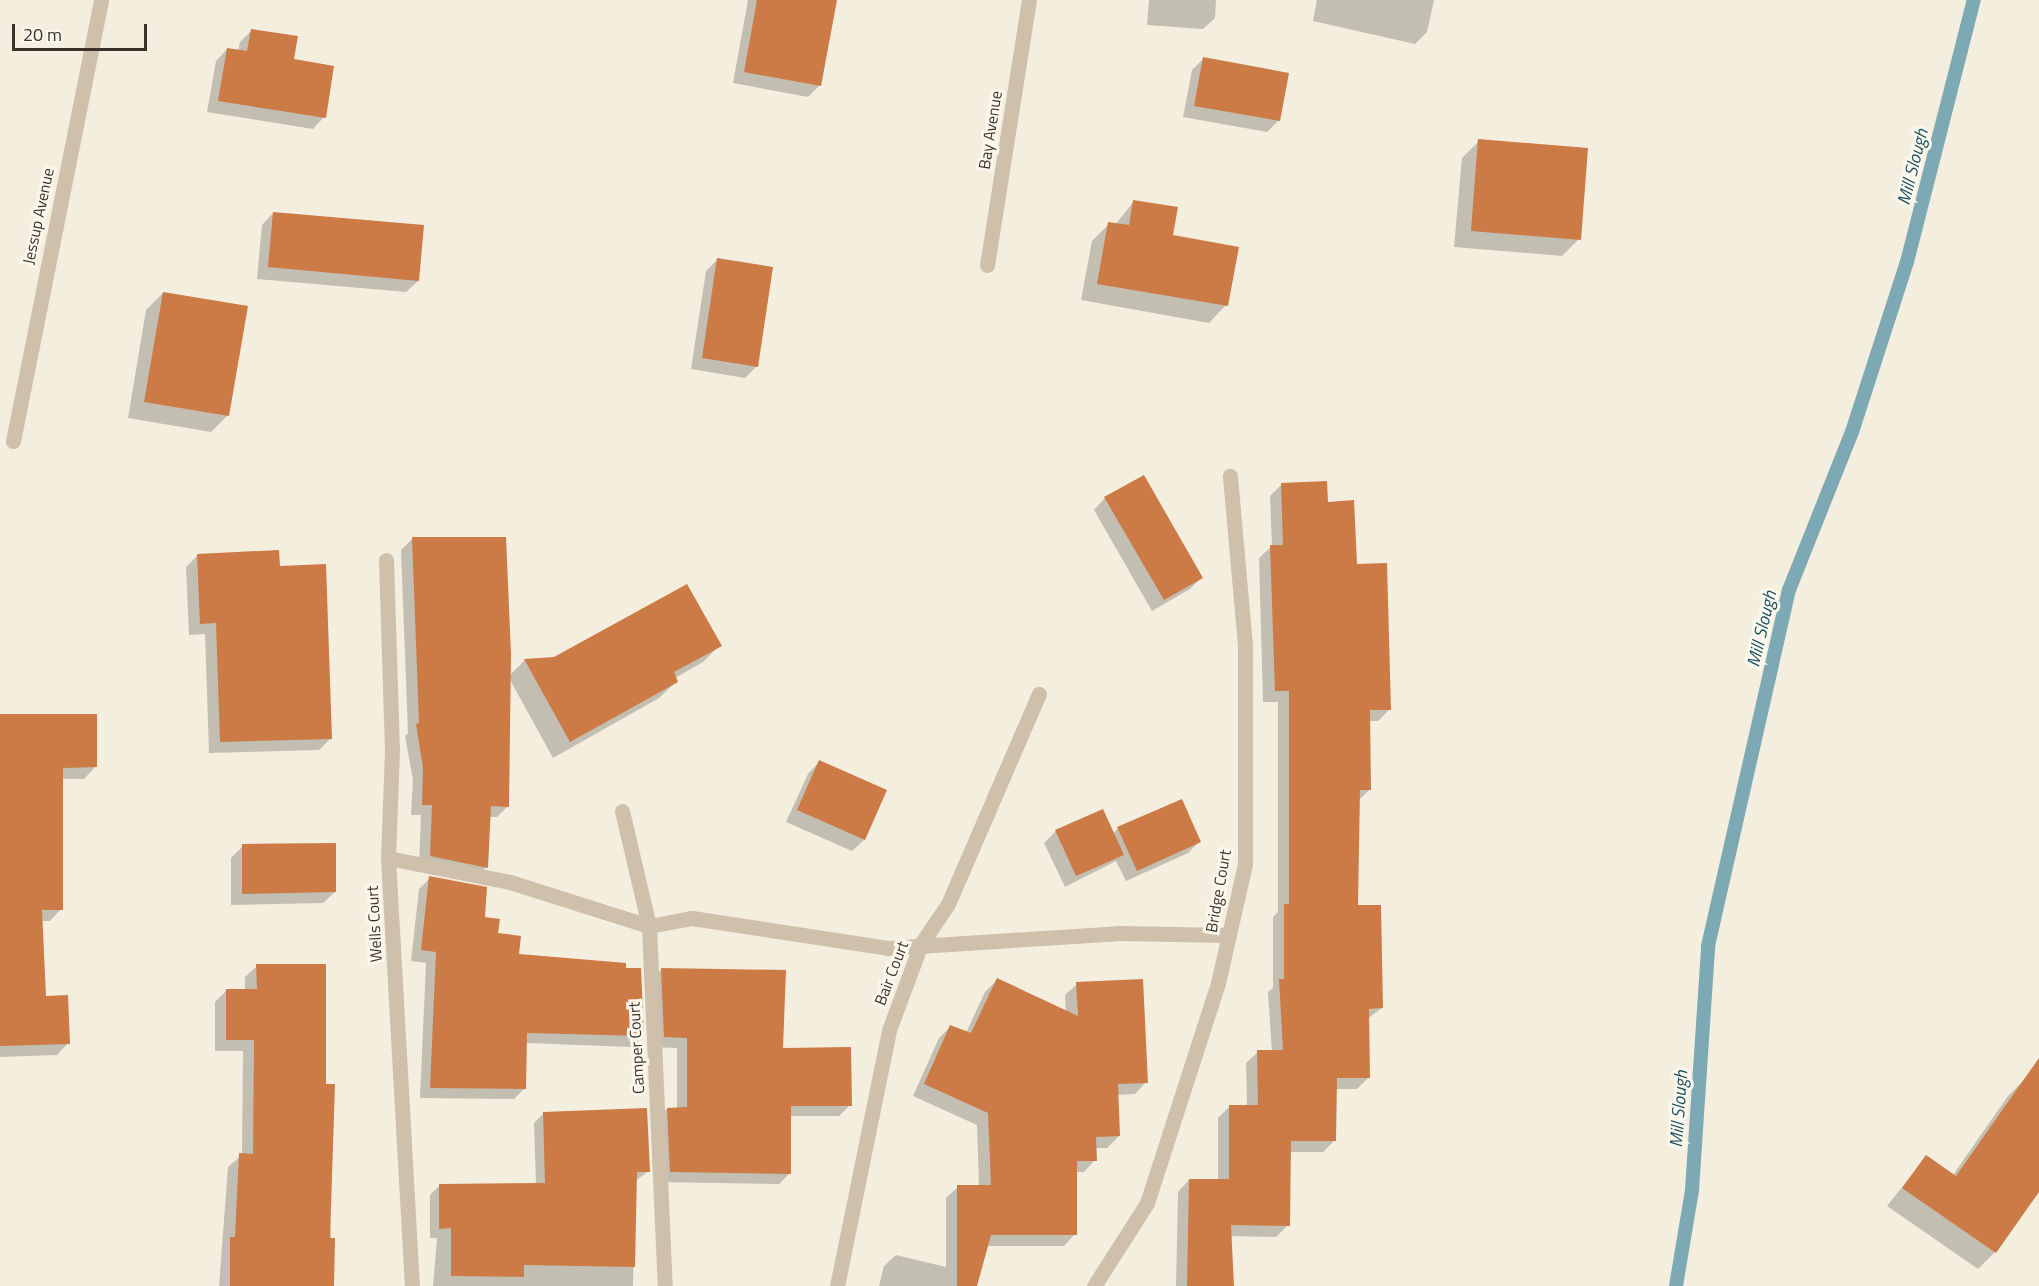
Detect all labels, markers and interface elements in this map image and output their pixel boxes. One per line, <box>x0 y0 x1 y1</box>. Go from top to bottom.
scale bar <box>15 12 150 50</box>
text: 20 m <box>23 21 62 48</box>
street label: Bay Avenue <box>974 89 1006 171</box>
water label: Mill Slough <box>1893 127 1933 207</box>
street label: Jessup Avenue <box>18 166 58 266</box>
water label: Mill Slough <box>1743 589 1781 669</box>
street label: Bridge Court <box>1201 848 1235 934</box>
street label: Wells Court <box>362 885 386 963</box>
street label: Bair Court <box>870 938 912 1008</box>
street label: Camper Court <box>624 1001 648 1095</box>
water label: Mill Slough <box>1666 1070 1692 1148</box>

